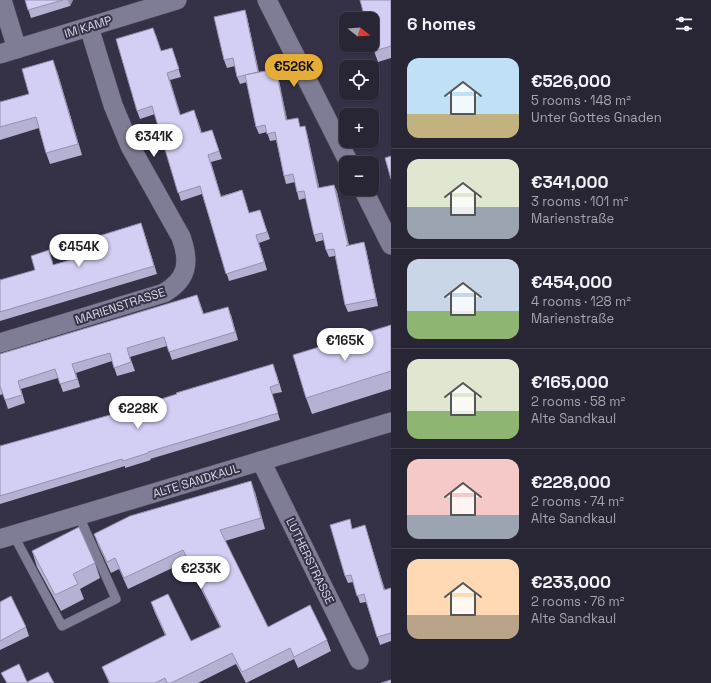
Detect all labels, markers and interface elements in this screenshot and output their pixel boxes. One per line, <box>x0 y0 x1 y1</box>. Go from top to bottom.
street label: IM KAMP <box>62 12 114 42</box>
north arrow <box>339 12 379 52</box>
map controls <box>339 12 379 196</box>
text: 6 homes <box>407 13 476 35</box>
icon: filters <box>673 13 695 35</box>
pin: €526K <box>266 54 322 88</box>
text: €526K <box>274 58 314 75</box>
button: locate <box>339 60 379 100</box>
text: €526,000 <box>531 70 611 92</box>
icon: home <box>439 74 487 122</box>
text: 5 rooms · 148 m² <box>531 92 631 109</box>
button: + <box>339 108 379 148</box>
text: Unter Gottes Gnaden <box>531 109 662 126</box>
pin: €341K <box>126 124 182 158</box>
text: €341K <box>135 128 173 145</box>
button: − <box>339 156 379 196</box>
text: €341,000 <box>531 171 609 193</box>
icon: home <box>439 175 487 223</box>
text: 3 rooms · 101 m² <box>531 193 629 210</box>
text: Marienstraße <box>531 210 614 227</box>
pin: €454K <box>51 234 107 268</box>
text: €454K <box>58 238 100 255</box>
text: €454,000 <box>531 271 612 293</box>
icon: home <box>439 275 487 323</box>
street label: MARIENSTRASSE <box>73 284 167 328</box>
text: 4 rooms · 128 m² <box>531 293 631 310</box>
text: Marienstraße <box>531 310 614 327</box>
pin: €165K <box>317 328 373 362</box>
text: €165K <box>326 332 364 349</box>
text: €165,000 <box>531 371 609 393</box>
icon: home <box>439 375 487 423</box>
text: 2 rooms · 58 m² <box>531 393 625 410</box>
pin: €228K <box>110 396 166 430</box>
text: €228K <box>118 400 158 417</box>
text: Alte Sandkaul <box>531 410 616 427</box>
street label: ALTE SANDKAUL <box>151 460 242 502</box>
text: €228,000 <box>531 471 611 493</box>
icon: home <box>439 475 487 523</box>
text: 2 rooms · 74 m² <box>531 493 624 510</box>
text: Alte Sandkaul <box>531 510 616 527</box>
street label: LUTHERSTRASSE <box>282 515 338 607</box>
pin: €233K <box>173 556 229 590</box>
text: €233K <box>181 560 221 577</box>
text: €233,000 <box>531 571 611 593</box>
icon: home <box>439 575 487 623</box>
text: 2 rooms · 76 m² <box>531 593 625 610</box>
text: Alte Sandkaul <box>531 610 616 627</box>

